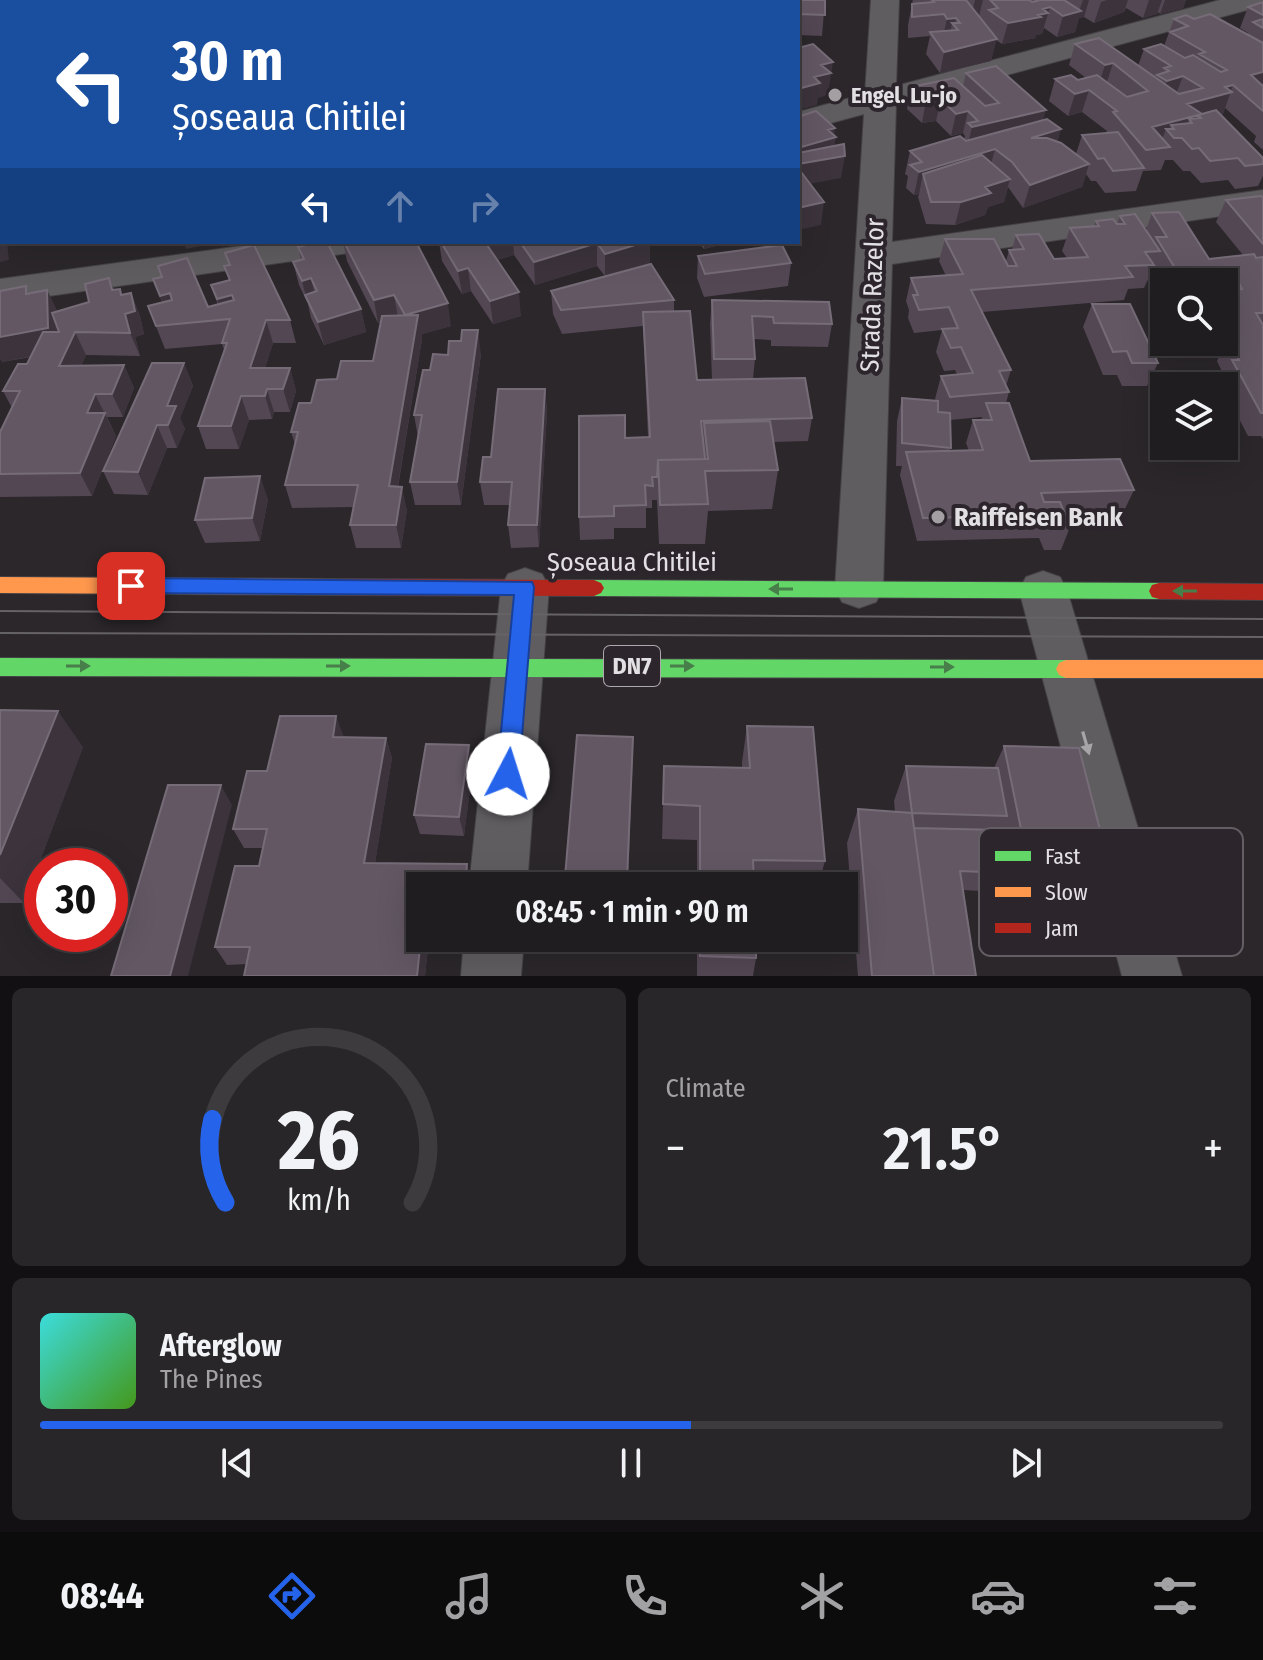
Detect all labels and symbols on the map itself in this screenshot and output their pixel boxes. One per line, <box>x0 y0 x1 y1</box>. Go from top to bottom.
place label: Engel. Lu-jo <box>851 82 957 109</box>
marker: Engel. Lu-jo <box>826 86 844 104</box>
street label: Strada Razelor <box>854 217 891 373</box>
place label: Raiffeisen Bank <box>954 502 1123 533</box>
marker: Raiffeisen Bank <box>929 508 947 526</box>
street label: Șoseaua Chitilei <box>547 547 717 579</box>
pin <box>97 552 165 620</box>
one-way arrow <box>768 583 793 595</box>
one-way arrow <box>1172 585 1197 597</box>
road number: DN7 <box>604 646 660 686</box>
one-way arrow <box>66 660 91 672</box>
one-way arrow <box>326 660 351 672</box>
one-way arrow <box>670 660 695 672</box>
one-way arrow <box>930 661 955 673</box>
one-way arrow <box>1080 731 1093 755</box>
position arrow <box>466 732 550 816</box>
legend <box>979 828 1243 956</box>
text: Fast <box>1045 843 1081 870</box>
speed limit sign: 30 <box>24 848 128 952</box>
text: Slow <box>1045 879 1088 906</box>
text: Jam <box>1045 915 1079 942</box>

